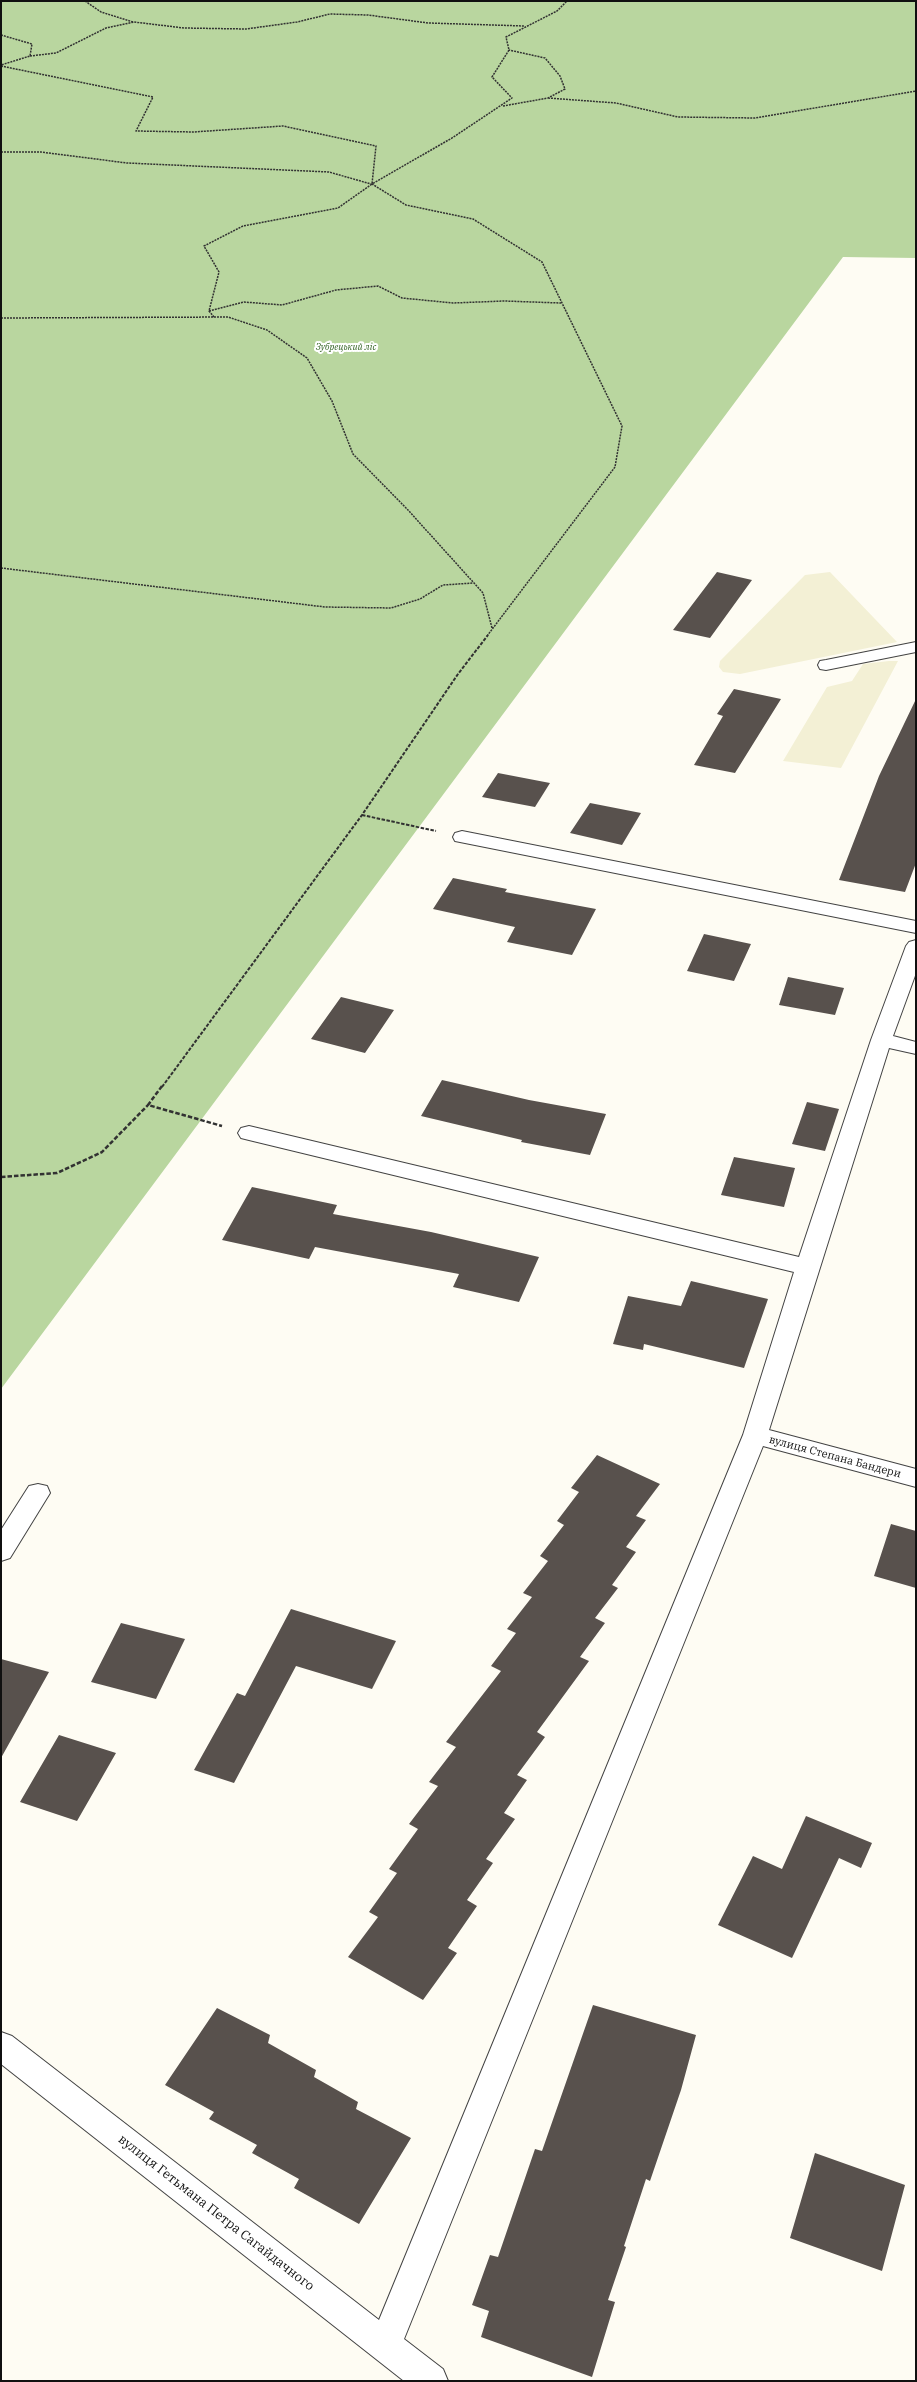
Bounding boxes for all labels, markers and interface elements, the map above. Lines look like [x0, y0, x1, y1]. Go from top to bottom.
park label: Зубрецький ліс [316, 342, 376, 352]
street label: вулиця Степана Бандери [768, 1433, 902, 1481]
street label: вулиця Гетьмана Петра Сагайдачного [115, 2132, 317, 2294]

